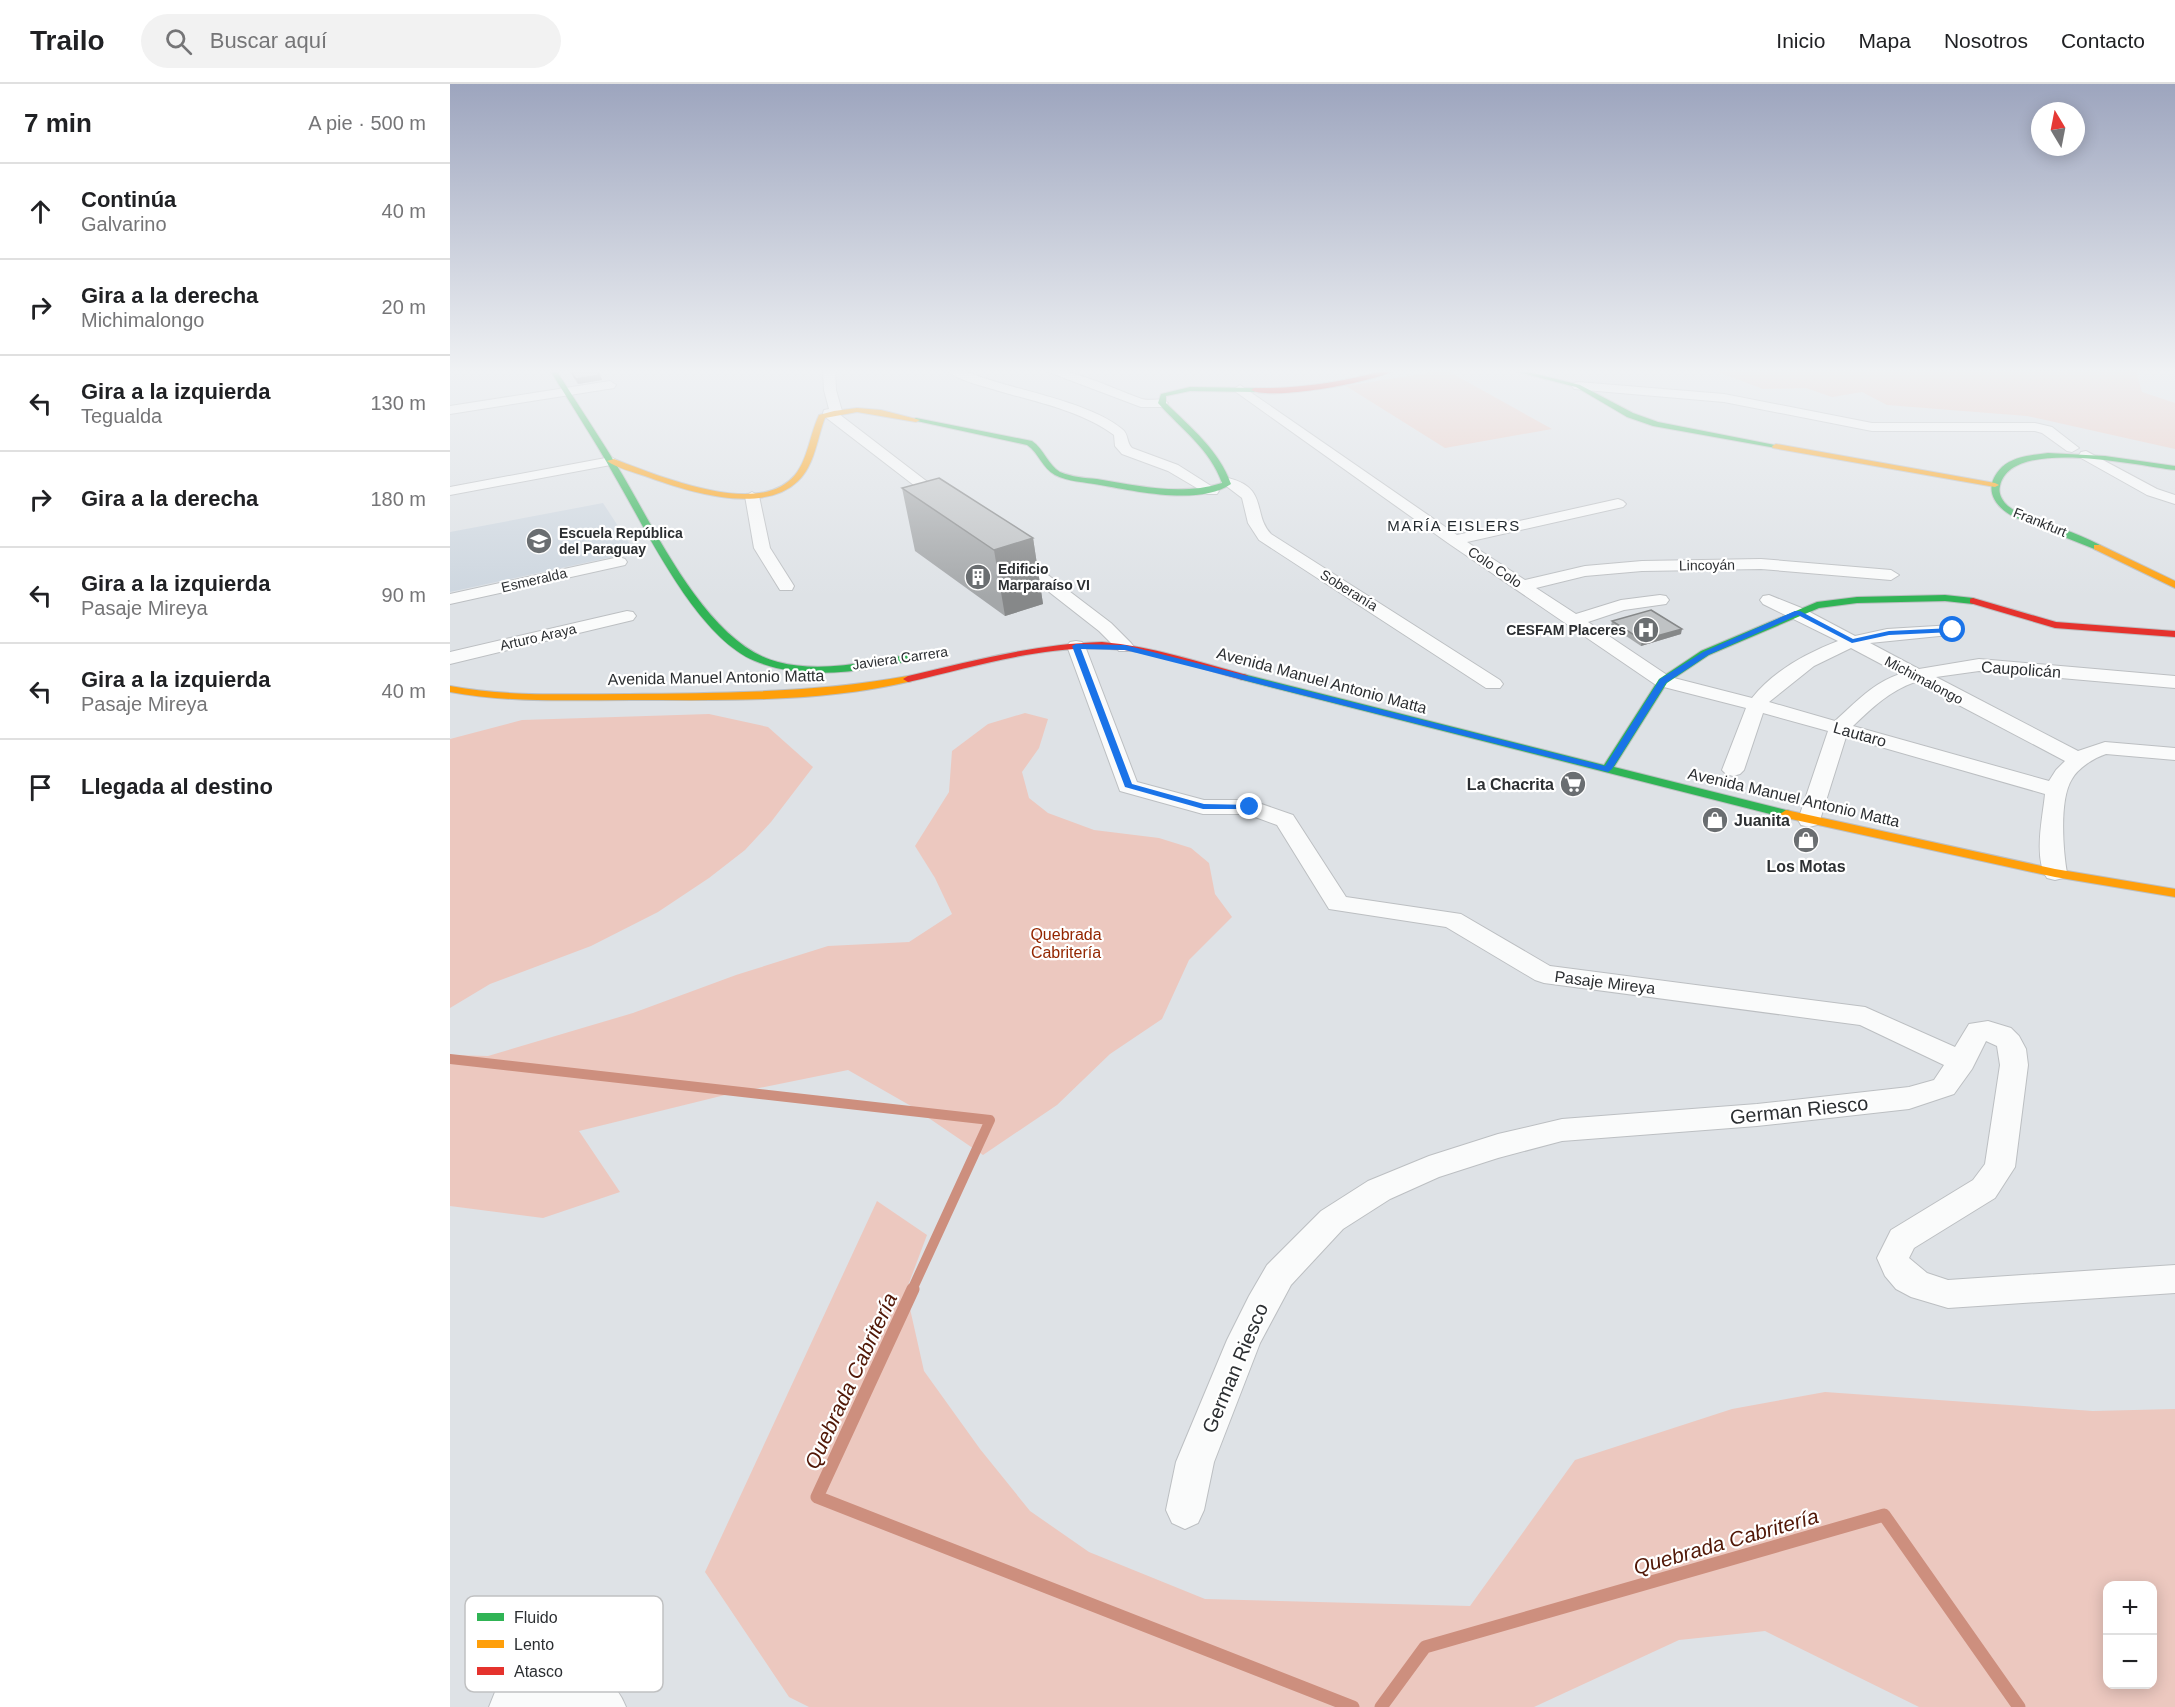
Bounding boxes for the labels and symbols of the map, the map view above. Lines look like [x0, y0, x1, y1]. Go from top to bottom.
north arrow [2031, 102, 2085, 156]
street label: Frankfurt [2011, 504, 2069, 540]
district label: MARÍA EISLERS [1387, 517, 1521, 534]
place label: Escuela República del Paraguay [559, 525, 683, 557]
school or university icon: Escuela República del Paraguay [524, 526, 554, 556]
street label: Colo Colo [1465, 543, 1525, 591]
street label: Lincoyán [1679, 557, 1735, 573]
place label: Edificio Marparaíso VI [998, 561, 1090, 593]
building icon: Edificio Marparaíso VI [963, 562, 993, 592]
street label: Esmeralda [500, 565, 569, 595]
street label: Soberanía [1317, 566, 1381, 614]
hospital icon: CESFAM Placeres [1631, 615, 1661, 645]
route start [1939, 616, 1965, 642]
street label: Arturo Araya [498, 620, 578, 654]
place label: CESFAM Placeres [1506, 622, 1626, 638]
street label: Javiera Carrera [851, 643, 949, 673]
street label: Avenida Manuel Antonio Matta [1215, 644, 1429, 717]
street label: Michimalongo [1882, 653, 1966, 707]
street label: Caupolicán [1980, 658, 2061, 681]
street label: Avenida Manuel Antonio Matta [608, 667, 825, 688]
street label: Lautaro [1831, 719, 1888, 750]
street label: Avenida Manuel Antonio Matta [1686, 765, 1901, 830]
supermarket icon: La Chacrita [1558, 769, 1588, 799]
place label: La Chacrita [1467, 776, 1554, 793]
route end [1236, 793, 1262, 819]
shop icon: Juanita [1700, 805, 1730, 835]
place label: Juanita [1734, 812, 1790, 829]
shop icon: Los Motas [1791, 825, 1821, 855]
place label: Los Motas [1766, 858, 1846, 875]
park label: Quebrada Cabritería [1030, 926, 1102, 961]
street label: Pasaje Mireya [1554, 968, 1656, 997]
street label: German Riesco [1729, 1092, 1869, 1128]
water label: Quebrada Cabritería [800, 1289, 901, 1472]
street label: German Riesco [1198, 1300, 1272, 1436]
water label: Quebrada Cabritería [1631, 1504, 1821, 1579]
legend [465, 1596, 663, 1692]
text: Fluido [514, 1609, 558, 1626]
text: Lento [514, 1636, 554, 1653]
text: Atasco [514, 1663, 563, 1680]

